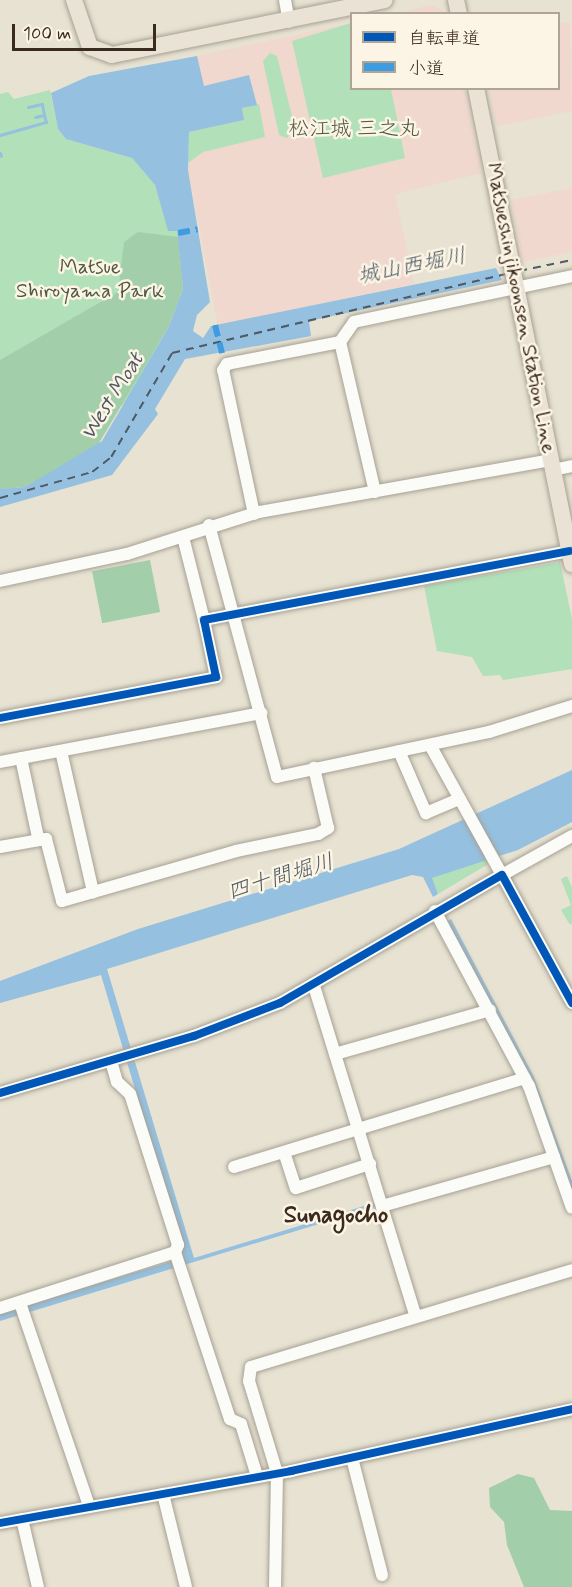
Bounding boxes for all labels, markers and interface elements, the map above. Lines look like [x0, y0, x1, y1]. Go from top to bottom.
scale bar [15, 12, 159, 50]
legend [350, 12, 560, 90]
text: 100 m [23, 22, 71, 46]
text: 自転車道 [408, 27, 480, 51]
text: 小道 [408, 57, 444, 81]
park label: 松江城 三之丸 [288, 116, 420, 142]
street label: Matsueshinjikoonsen Station Line [481, 162, 561, 454]
water label: 城山西堀川 [355, 244, 469, 290]
park label: Matsue Shiroyama Park [19, 254, 161, 304]
water label: West Moat [76, 349, 150, 445]
water label: 四十間堀川 [225, 849, 337, 907]
district label: Sunagocho [284, 1202, 388, 1230]

